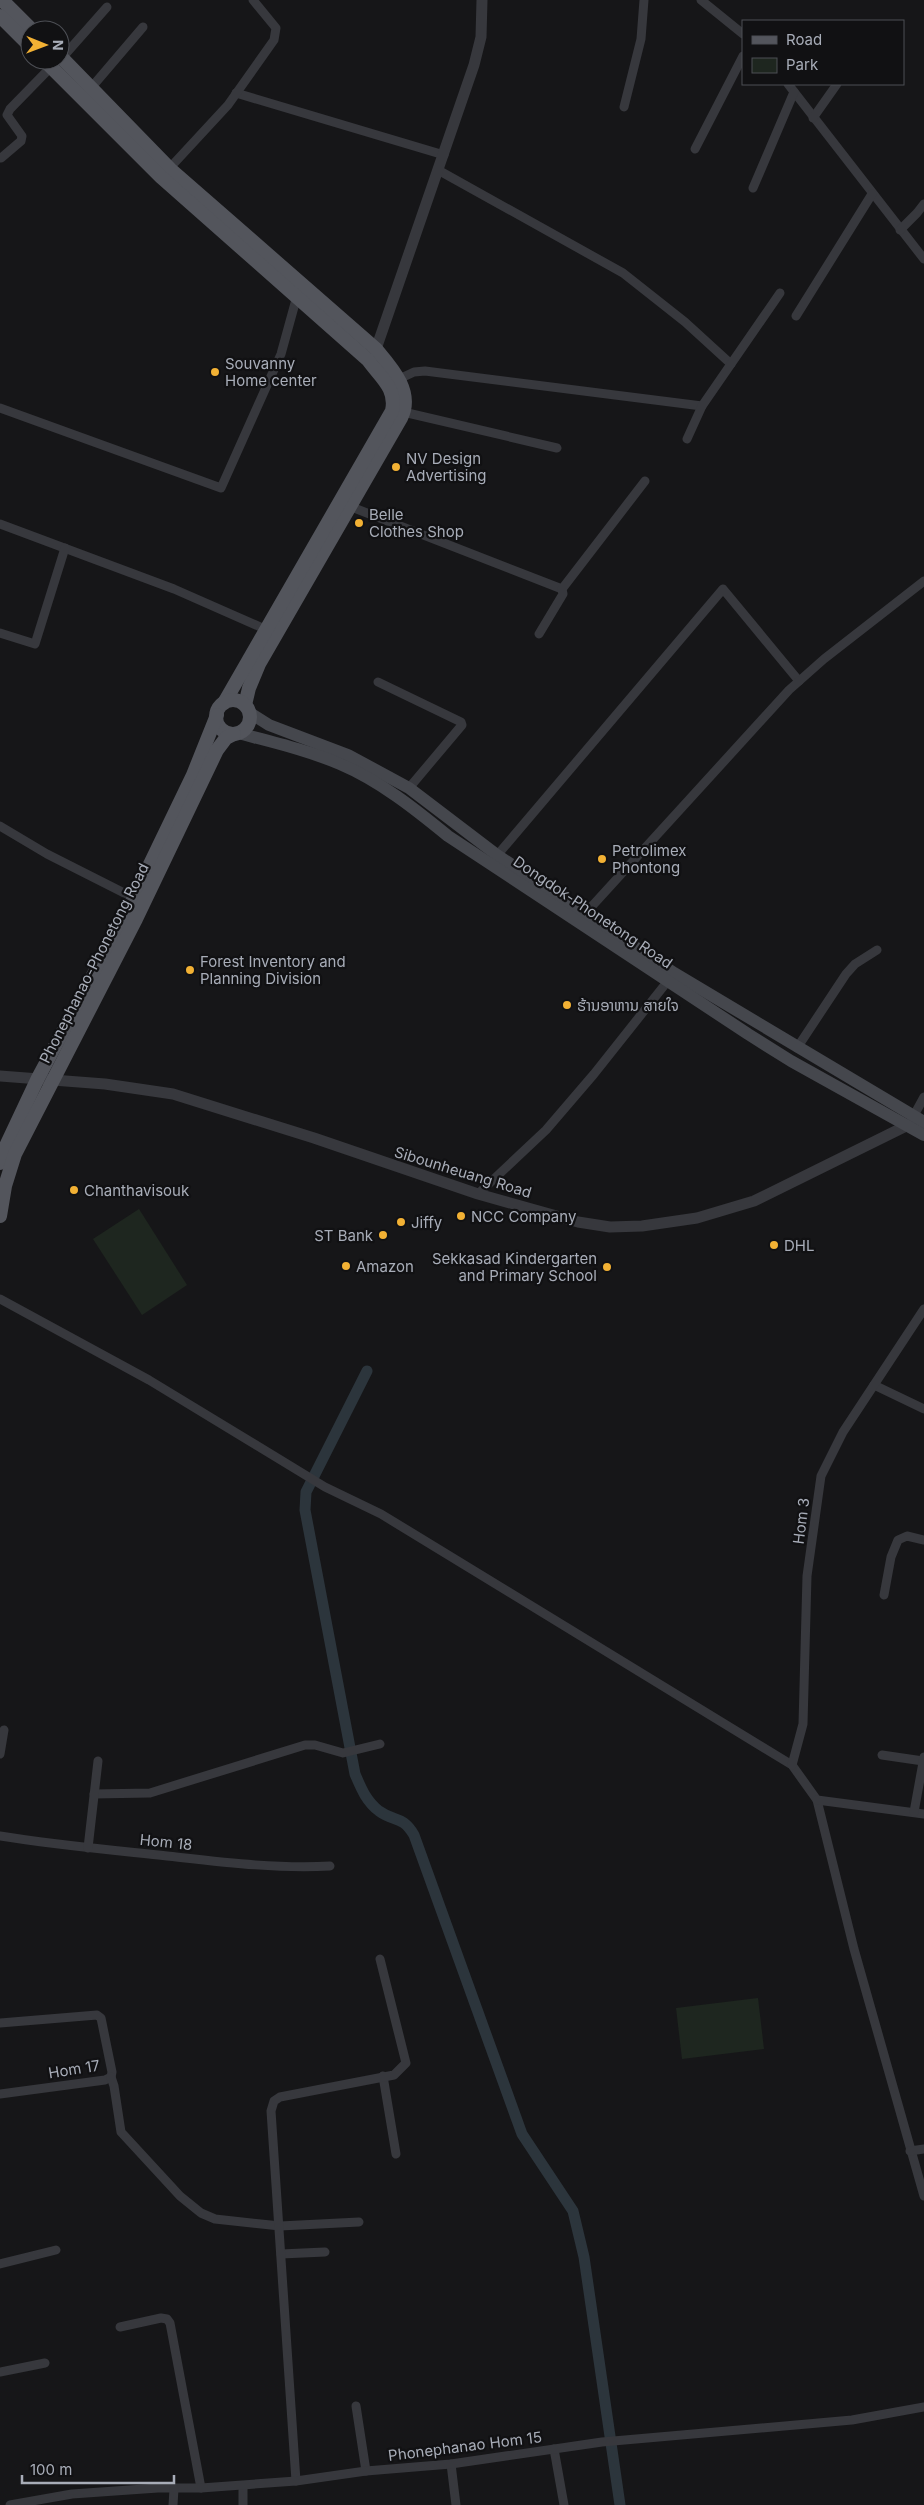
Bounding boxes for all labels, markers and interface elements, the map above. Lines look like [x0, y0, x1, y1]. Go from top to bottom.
north arrow [20, 20, 70, 70]
legend [742, 20, 904, 85]
text: Road [786, 30, 822, 49]
text: N [50, 40, 67, 51]
text: Park [786, 55, 819, 74]
place label: Souvanny Home center [225, 354, 317, 390]
marker: Souvanny Home center [209, 366, 221, 378]
place label: NV Design Advertising [406, 449, 487, 485]
marker: NV Design Advertising [390, 461, 402, 473]
place label: Belle Clothes Shop [369, 505, 464, 541]
marker: Belle Clothes Shop [353, 517, 365, 529]
place label: Petrolimex Phontong [612, 841, 687, 877]
street label: Dongdok-Phonetong Road [510, 852, 676, 972]
marker: Petrolimex Phontong [596, 853, 608, 865]
street label: Phonephanao-Phonetong Road [35, 860, 153, 1066]
place label: Forest Inventory and Planning Division [200, 952, 346, 988]
marker: Forest Inventory and Planning Division [184, 964, 196, 976]
place label: ຮ້ານອາຫານ ສາຍໃຈ [577, 996, 679, 1015]
marker: ຮ້ານອາຫານ ສາຍໃຈ [561, 999, 573, 1011]
street label: Sibounheuang Road [392, 1142, 534, 1202]
place label: Chanthavisouk [84, 1181, 190, 1200]
marker: Chanthavisouk [68, 1184, 80, 1196]
place label: NCC Company [471, 1207, 577, 1226]
marker: NCC Company [455, 1210, 467, 1222]
place label: Jiffy [411, 1213, 443, 1232]
marker: Jiffy [395, 1216, 407, 1228]
place label: ST Bank [314, 1226, 374, 1245]
marker: ST Bank [377, 1229, 389, 1241]
place label: DHL [784, 1236, 814, 1255]
marker: DHL [768, 1239, 780, 1251]
place label: Sekkasad Kindergarten and Primary School [432, 1249, 597, 1285]
place label: Amazon [356, 1257, 414, 1276]
marker: Amazon [340, 1260, 352, 1272]
marker: Sekkasad Kindergarten and Primary School [601, 1261, 613, 1273]
street label: Hom 3 [789, 1497, 813, 1545]
street label: Hom 18 [139, 1830, 193, 1854]
street label: Hom 17 [47, 2056, 101, 2082]
street label: Phonephanao Hom 15 [387, 2427, 543, 2465]
scale bar [22, 2452, 175, 2484]
text: 100 m [30, 2460, 72, 2479]

